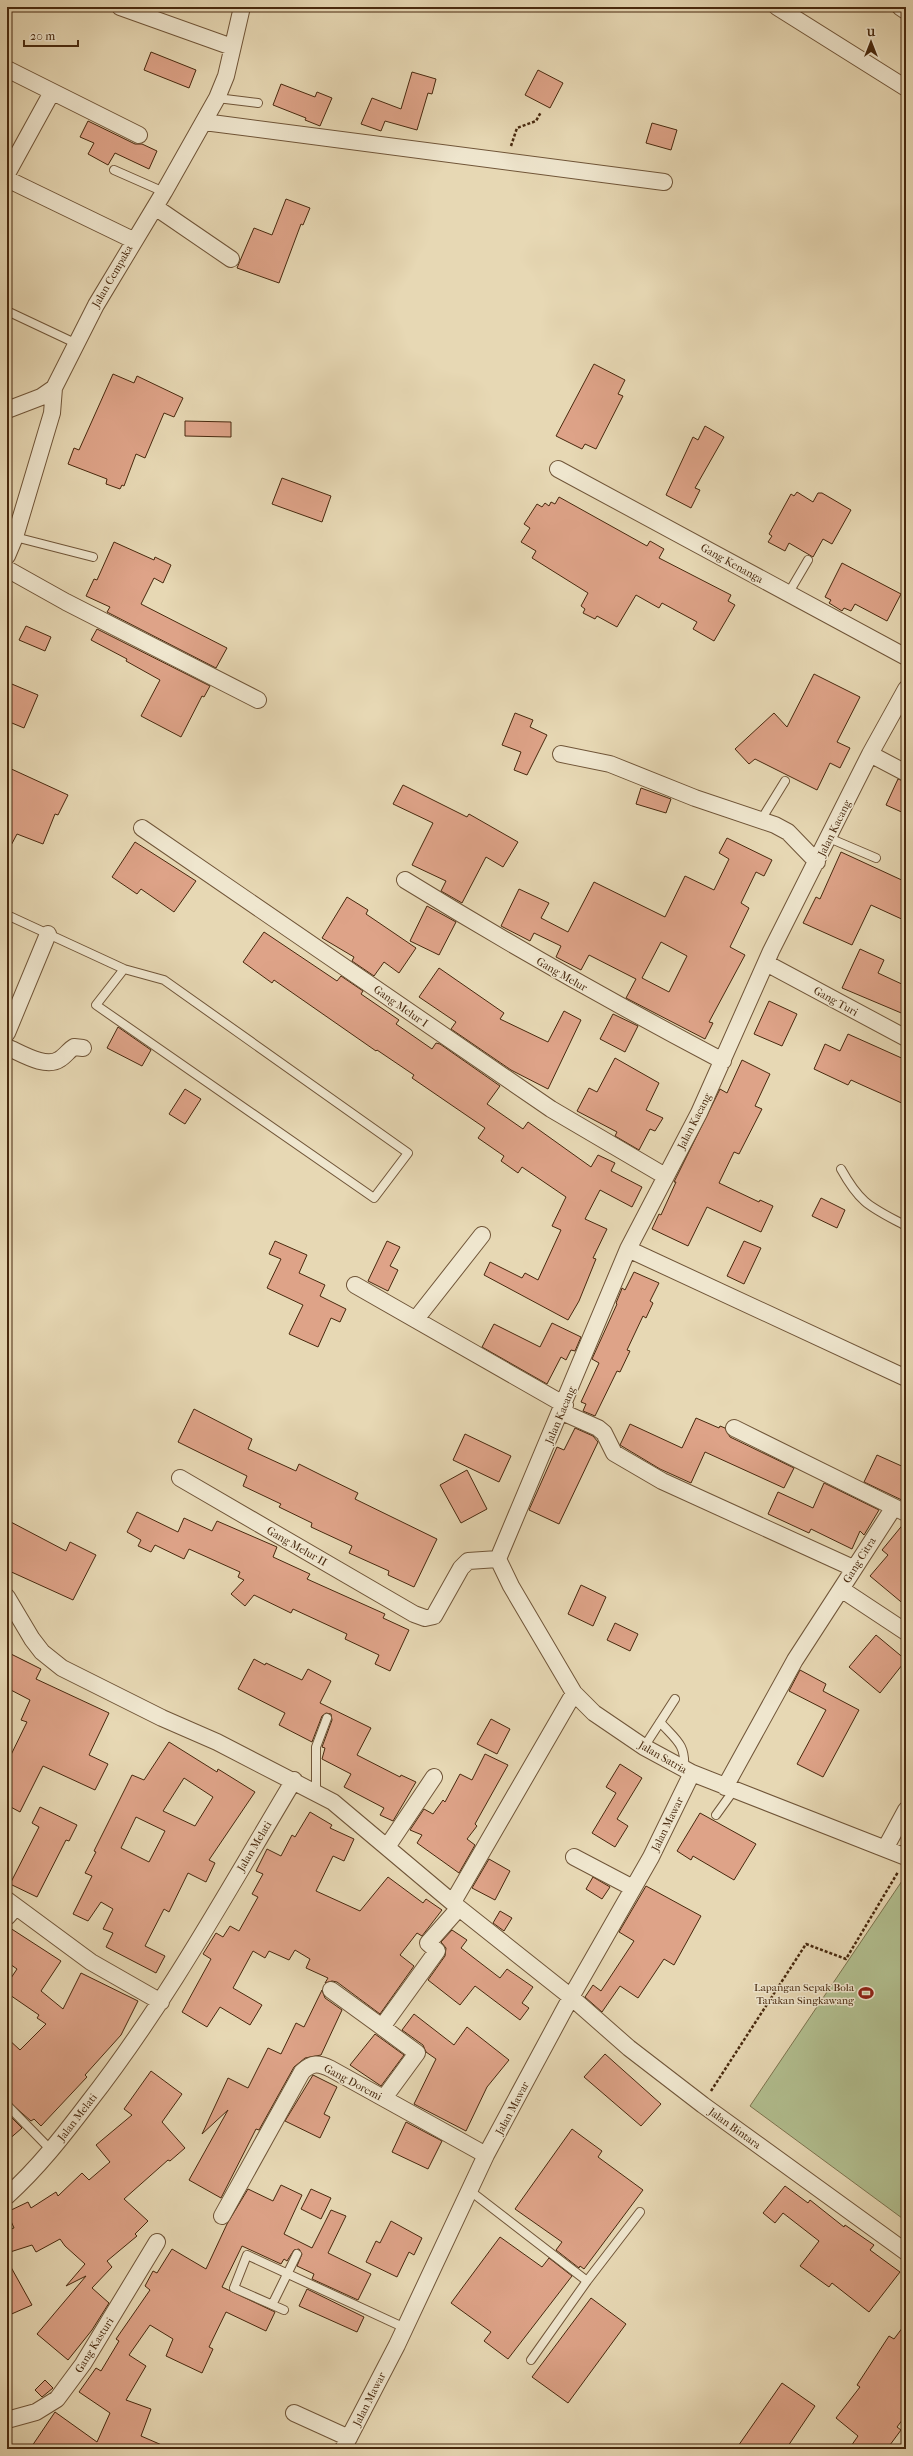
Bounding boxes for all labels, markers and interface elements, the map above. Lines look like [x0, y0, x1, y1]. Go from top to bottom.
scale bar [24, 22, 78, 48]
north arrow [851, 22, 891, 62]
text: U [866, 26, 876, 39]
text: 20 m [30, 29, 55, 43]
street label: Jalan Cempaka [89, 242, 136, 311]
street label: Gang Kenanga [698, 541, 766, 586]
street label: Jalan Kacang [815, 798, 854, 860]
street label: Gang Melur [534, 955, 590, 994]
street label: Gang Melur I [371, 983, 431, 1030]
street label: Gang Turi [811, 984, 861, 1019]
street label: Jalan Kacang [674, 1091, 714, 1152]
street label: Jalan Kacang [542, 1384, 578, 1447]
street label: Gang Melur II [264, 1524, 330, 1569]
street label: Gang Citra [840, 1534, 879, 1586]
street label: Jalan Satria [635, 1738, 690, 1777]
street label: Jalan Mawar [648, 1795, 686, 1854]
street label: Jalan Melati [234, 1818, 275, 1875]
place label: Lapangan Sepak Bola Tarakan Singkawang [754, 1981, 855, 2007]
sports icon: Lapangan Sepak Bola Tarakan Singkawang [857, 1984, 875, 2002]
street label: Gang Doremi [322, 2062, 385, 2104]
street label: Jalan Mawar [492, 2079, 532, 2138]
street label: Jalan Melati [54, 2090, 100, 2144]
street label: Jalan Bintara [705, 2105, 764, 2152]
street label: Gang Kasturi [72, 2315, 117, 2375]
street label: Jalan Mawar [350, 2370, 389, 2429]

